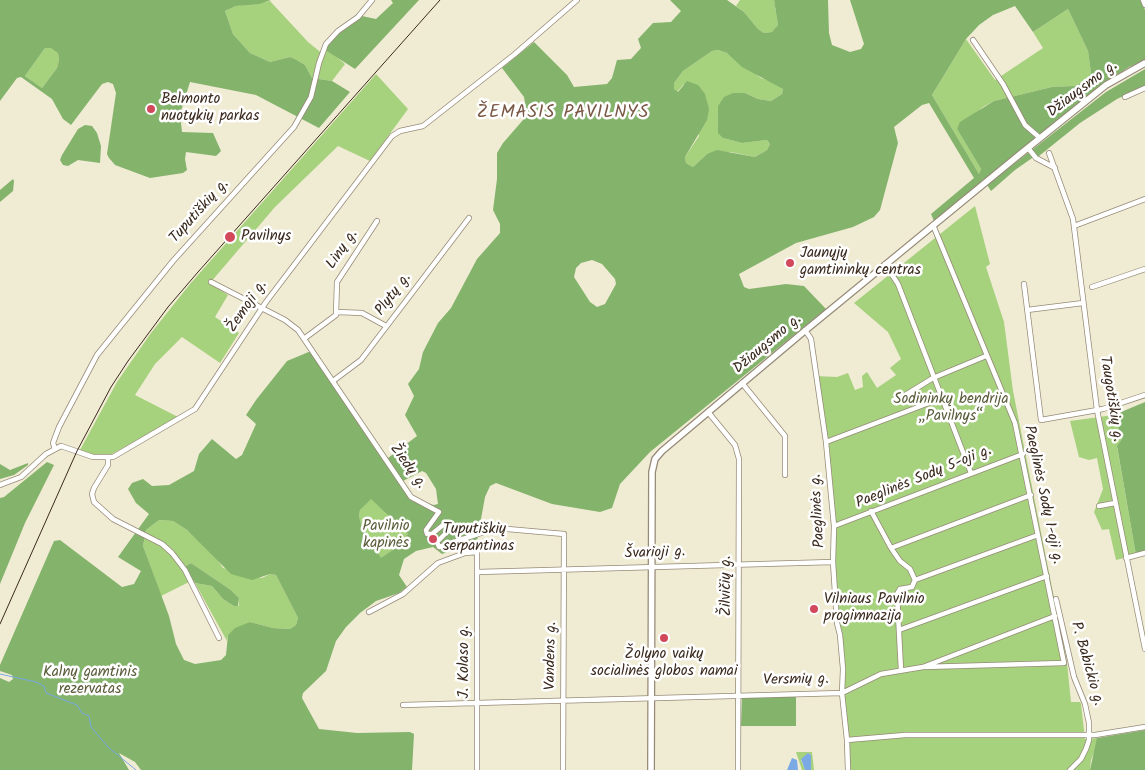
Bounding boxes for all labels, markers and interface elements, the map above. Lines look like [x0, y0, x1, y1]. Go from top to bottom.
street label: Džiaugsmo g. [1044, 58, 1122, 122]
place label: Belmonto nuotykių parkas [161, 91, 259, 126]
marker: Belmonto nuotykių parkas [145, 103, 157, 115]
district label: ŽEMASIS PAVILNYS [475, 103, 651, 125]
street label: Tuputiškių g. [167, 176, 233, 248]
street label: Linų g. [323, 227, 363, 273]
place label: Pavilnys [241, 228, 291, 246]
marker: Pavilnys [223, 230, 237, 244]
place label: Jaunųjų gamtininkų centras [800, 245, 921, 280]
marker: Jaunųjų gamtininkų centras [784, 257, 796, 269]
street label: Plytų g. [372, 270, 416, 320]
street label: Žemoji g. [224, 278, 272, 336]
street label: Džiaugsmo g. [730, 311, 806, 379]
street label: Taugotiškių g. [1094, 355, 1126, 443]
park label: Sodininkų bendrija „Pavilnys“ [893, 391, 1009, 426]
street label: Paeglinės Sodų 1-oji g. [1019, 424, 1065, 566]
street label: Žiedų g. [385, 441, 429, 493]
street label: Paeglinės Sodų 5-oji g. [854, 443, 994, 513]
street label: Paeglinės g. [808, 474, 830, 548]
park label: Pavilnio kapinės [362, 518, 410, 553]
place label: Tuputiškių serpantinas [443, 521, 514, 556]
marker: Tuputiškių serpantinas [427, 533, 439, 545]
street label: Švarioji g. [624, 544, 686, 564]
street label: Žilvičių g. [718, 556, 736, 616]
place label: Vilniaus Pavilnio progimnazija [824, 591, 925, 626]
marker: Vilniaus Pavilnio progimnazija [808, 603, 820, 615]
street label: P. Babickio g. [1065, 620, 1107, 708]
street label: Vandens g. [542, 622, 562, 690]
street label: J. Kolaso g. [456, 626, 474, 698]
marker: Žolyno vaikų socialinės globos namai [658, 632, 670, 644]
place label: Žolyno vaikų socialinės globos namai [591, 646, 737, 681]
park label: Kalnų gamtinis rezervatas [43, 664, 137, 699]
street label: Versmių g. [763, 671, 829, 691]

